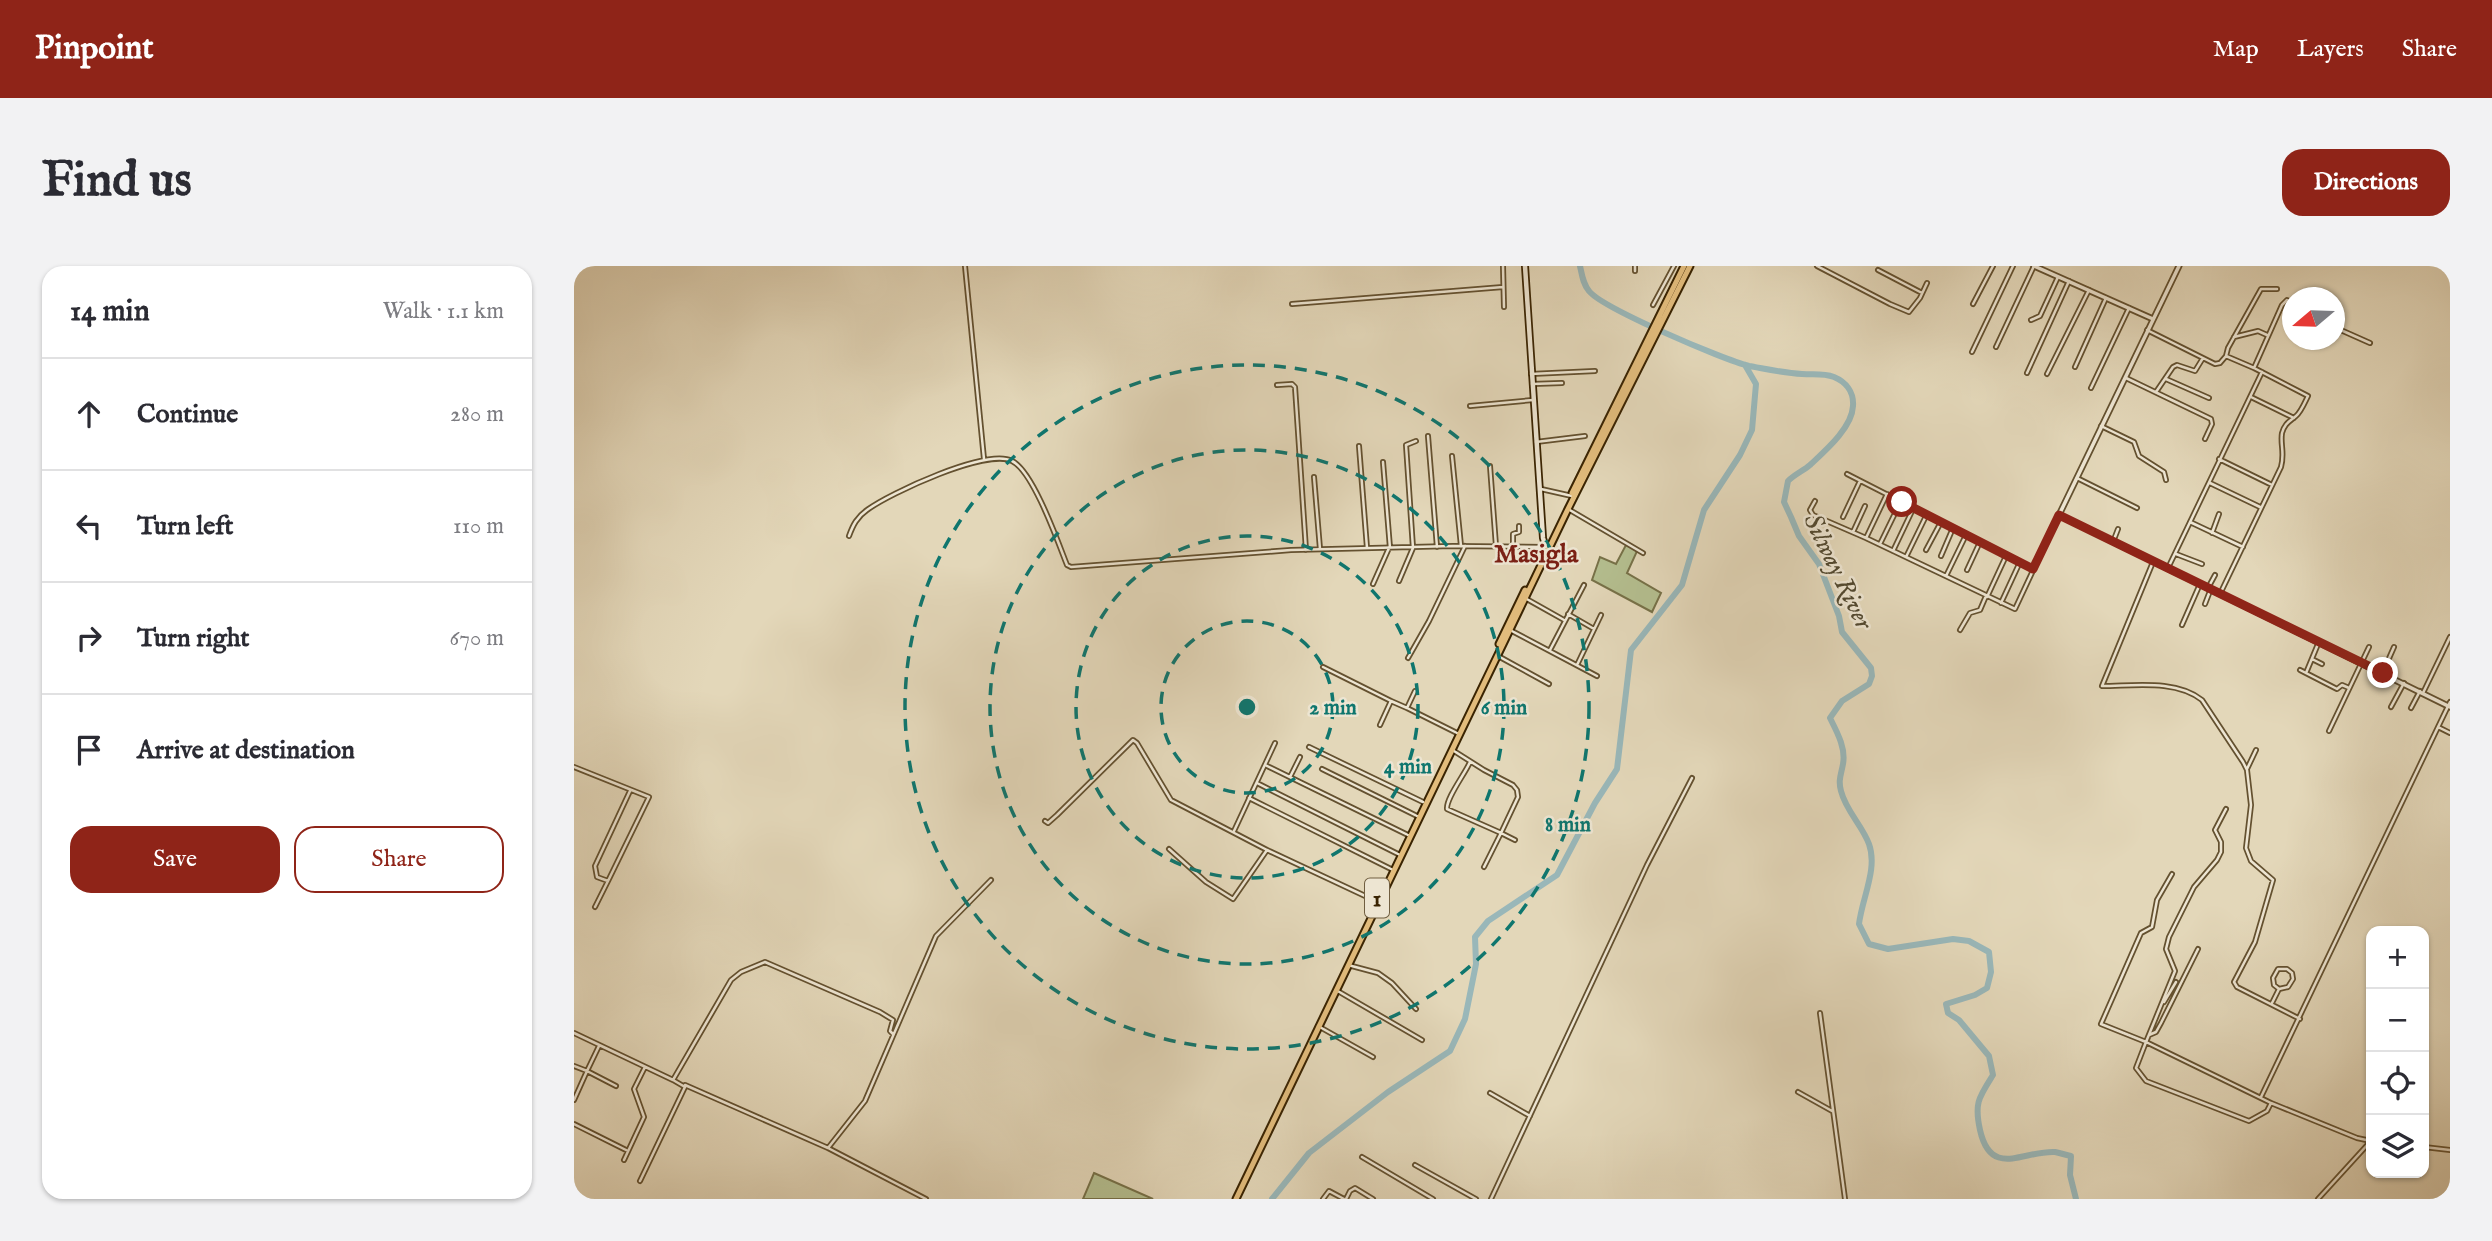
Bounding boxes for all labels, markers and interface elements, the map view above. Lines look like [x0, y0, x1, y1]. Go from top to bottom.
text: Pinpoint [35, 28, 154, 70]
text: Map [2213, 34, 2259, 65]
text: Layers [2297, 34, 2364, 65]
text: Share [2402, 34, 2457, 65]
button: Directions [2282, 149, 2450, 216]
text: Find us [42, 151, 192, 213]
north arrow [2282, 287, 2345, 350]
text: 14 min [70, 293, 150, 331]
text: Walk · 1.1 km [383, 297, 504, 326]
icon: ahead [70, 395, 108, 433]
text: Continue [137, 398, 238, 431]
text: 280 m [450, 400, 504, 429]
route start [1886, 486, 1917, 517]
icon: left [70, 507, 108, 545]
water label: Silway River [1795, 508, 1880, 636]
text: Turn left [137, 510, 234, 543]
text: 110 m [453, 512, 504, 541]
district label: Masigla [1494, 538, 1579, 571]
icon: right [70, 619, 108, 657]
text: Turn right [137, 622, 250, 655]
text: 670 m [449, 624, 504, 653]
route end [2367, 657, 2398, 688]
centre of rings [1235, 695, 1259, 719]
text: 2 min [1309, 695, 1357, 722]
text: 6 min [1481, 695, 1527, 722]
icon: arrive [70, 731, 108, 769]
text: Arrive at destination [137, 734, 355, 767]
text: 4 min [1384, 754, 1432, 781]
text: 8 min [1545, 812, 1591, 839]
button: Save [70, 826, 280, 893]
button: Share [294, 826, 504, 893]
road number: 1 [1365, 878, 1389, 918]
map controls [2366, 926, 2429, 1178]
button: + [2366, 926, 2429, 989]
button: − [2366, 989, 2429, 1052]
button: locate [2366, 1052, 2429, 1115]
button: layers [2366, 1115, 2429, 1178]

